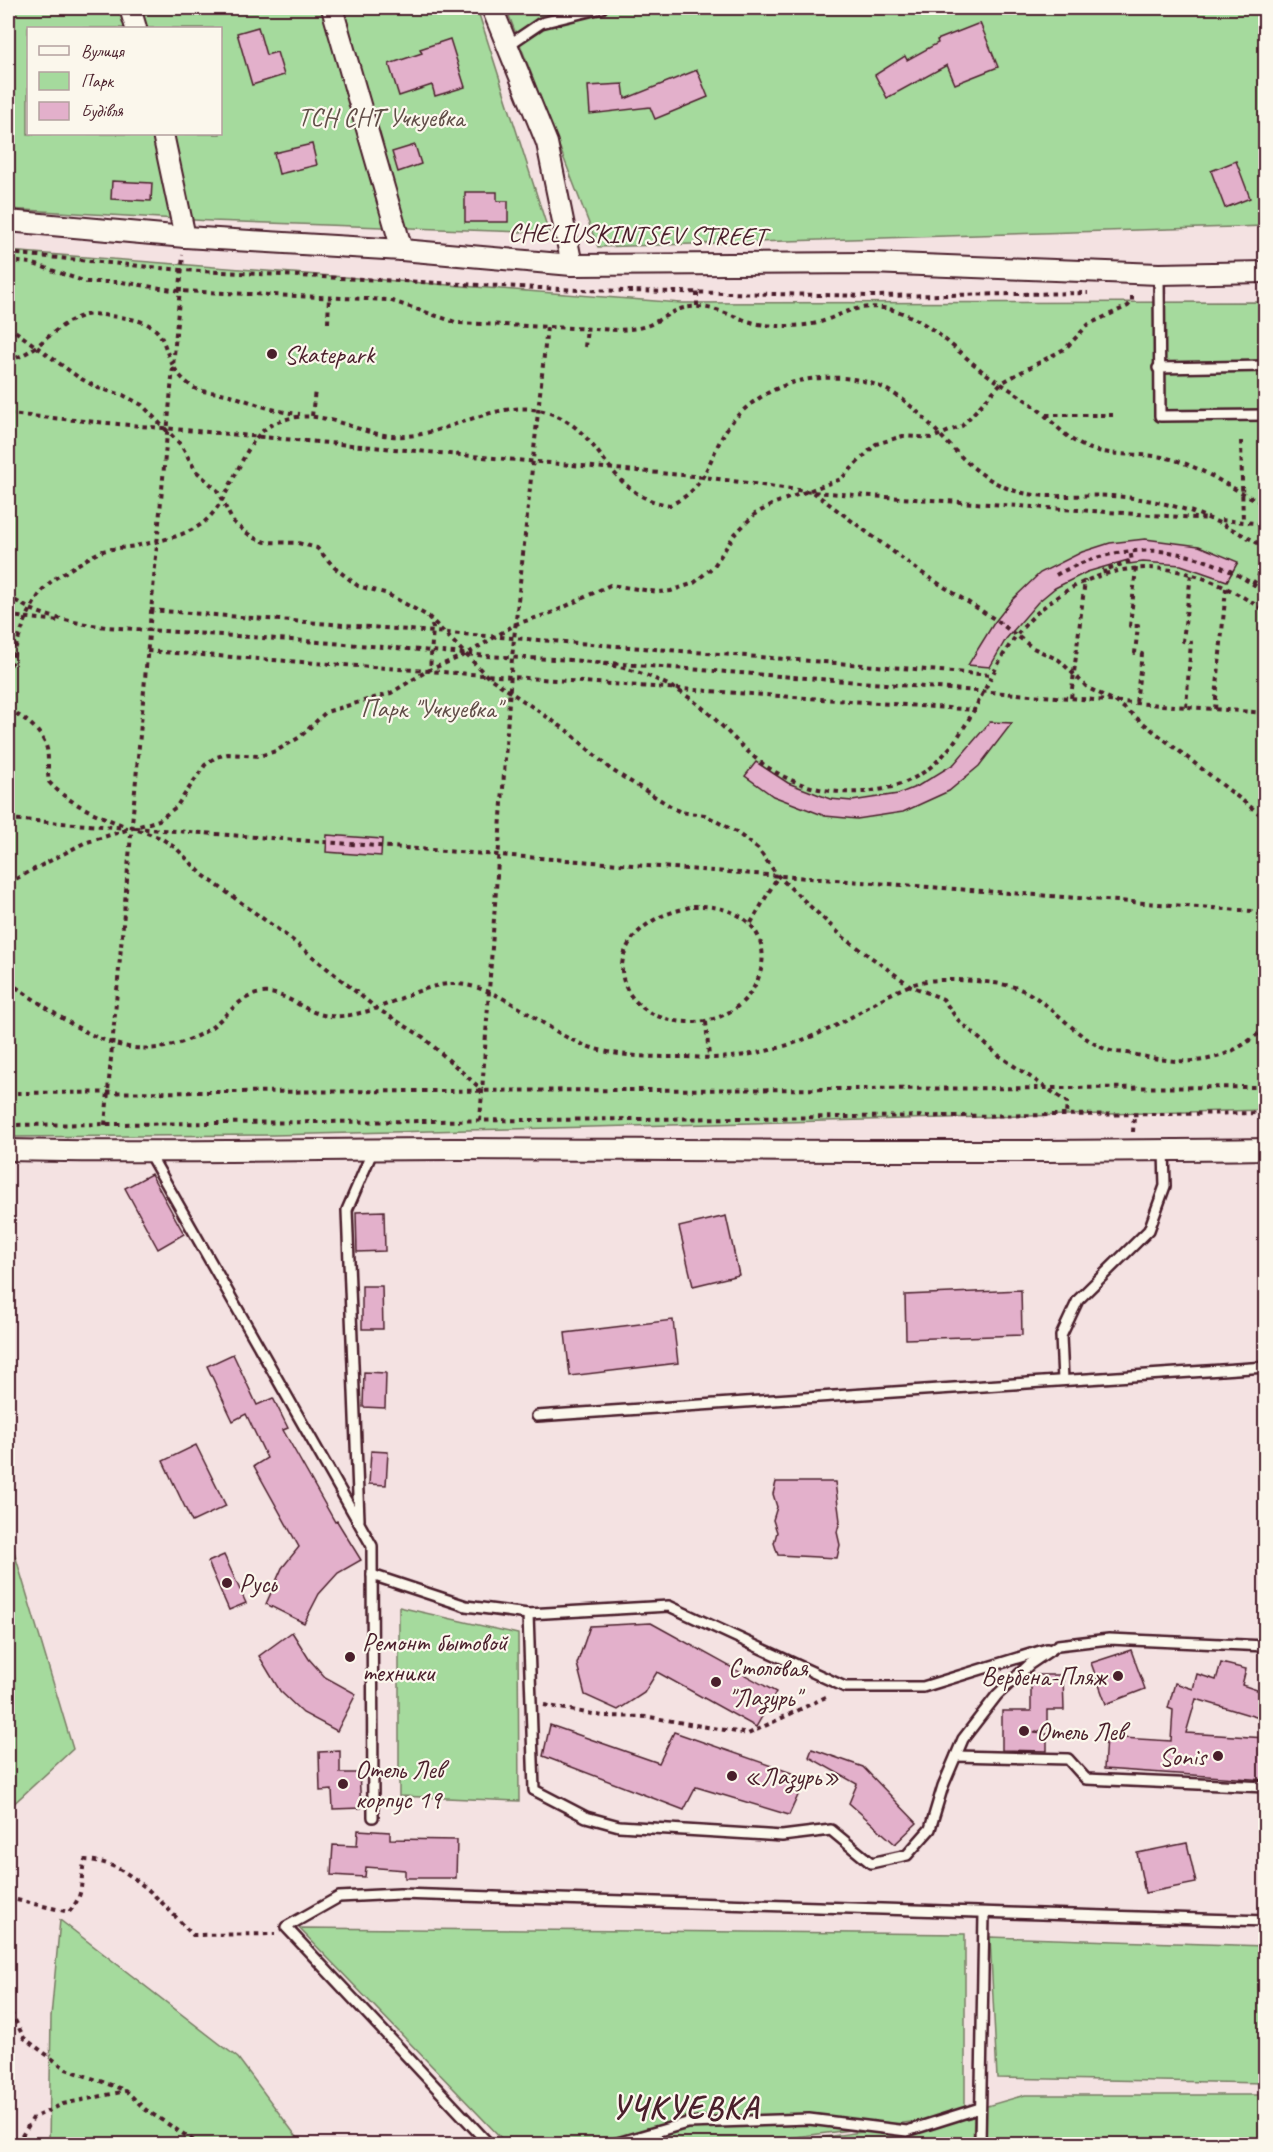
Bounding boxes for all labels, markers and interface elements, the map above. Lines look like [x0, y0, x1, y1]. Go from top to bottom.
legend [27, 27, 222, 135]
text: Вулиця [81, 40, 125, 62]
text: Парк [81, 70, 115, 92]
text: Будівля [81, 100, 124, 122]
park label: ТСН СНТ Учкуевка [298, 101, 467, 134]
street label: CHELIUSKINTSEV STREET [508, 216, 771, 253]
place label: Skatepark [284, 338, 376, 371]
marker: Skatepark [265, 347, 279, 361]
park label: Парк "Учкуевка" [361, 692, 506, 725]
place label: Русь [239, 1567, 278, 1600]
marker: Русь [220, 1576, 234, 1590]
place label: Ремонт бытовой техники [362, 1626, 510, 1689]
marker: Ремонт бытовой техники [343, 1650, 357, 1664]
place label: Столовая "Лазурь" [728, 1651, 809, 1715]
place label: Вербена-Пляж [981, 1660, 1109, 1693]
marker: Вербена-Пляж [1111, 1669, 1125, 1683]
marker: Столовая "Лазурь" [709, 1675, 723, 1689]
place label: Отель Лев [1036, 1715, 1131, 1748]
marker: Отель Лев [1017, 1724, 1031, 1738]
place label: Sonis [1159, 1740, 1208, 1773]
marker: Sonis [1211, 1749, 1225, 1763]
place label: Отель Лев корпус 19 [355, 1753, 450, 1816]
place label: «Лазурь» [744, 1760, 839, 1794]
marker: «Лазурь» [725, 1769, 739, 1783]
marker: Отель Лев корпус 19 [336, 1777, 350, 1791]
district label: УЧКУЕВКА [611, 2087, 760, 2128]

